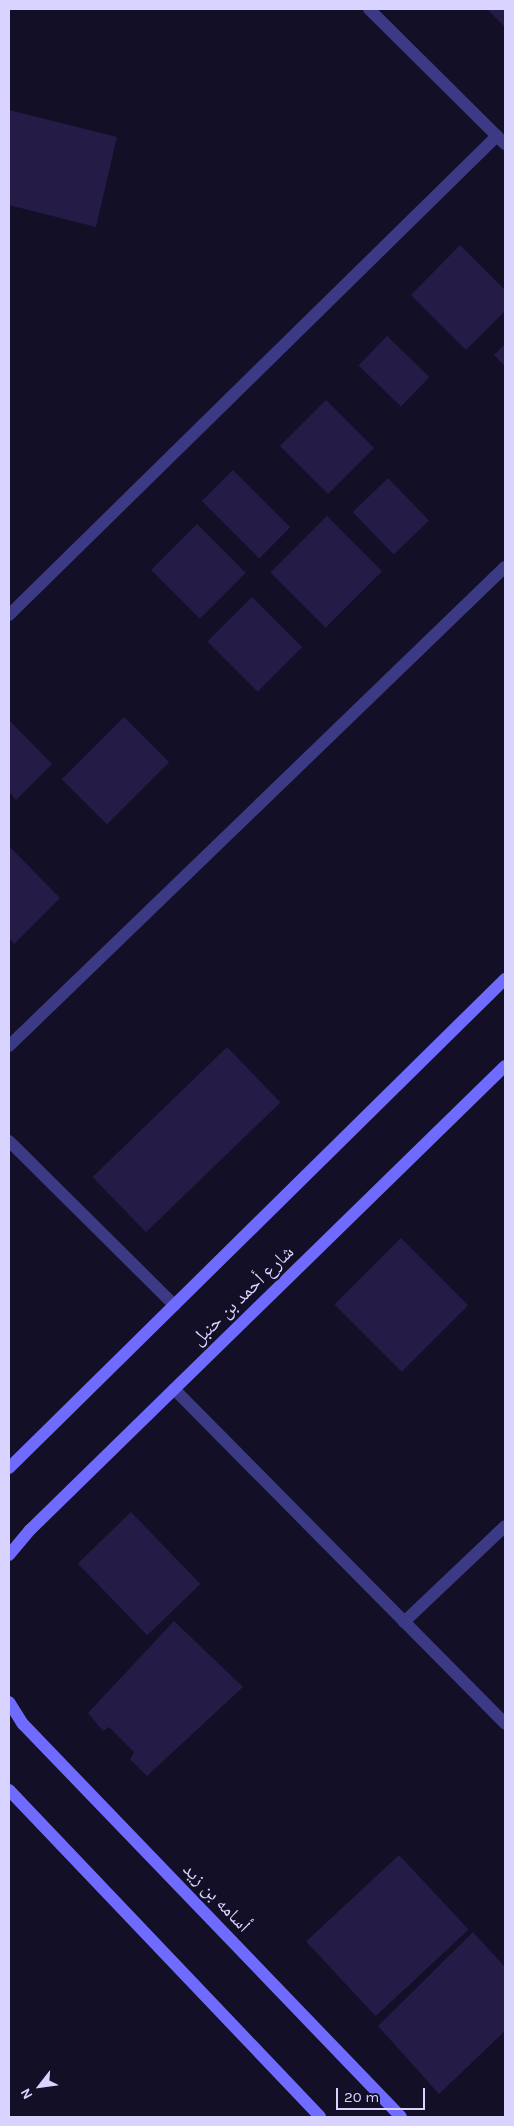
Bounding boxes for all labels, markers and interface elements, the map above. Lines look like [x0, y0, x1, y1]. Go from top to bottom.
street label: شارع أحمد بن حنبل [187, 1241, 299, 1351]
street label: أسامه بن زيد [177, 1859, 255, 1937]
north arrow [15, 2061, 65, 2111]
scale bar [339, 2078, 428, 2110]
text: N [17, 2085, 36, 2102]
text: 20 m [344, 2088, 379, 2106]

